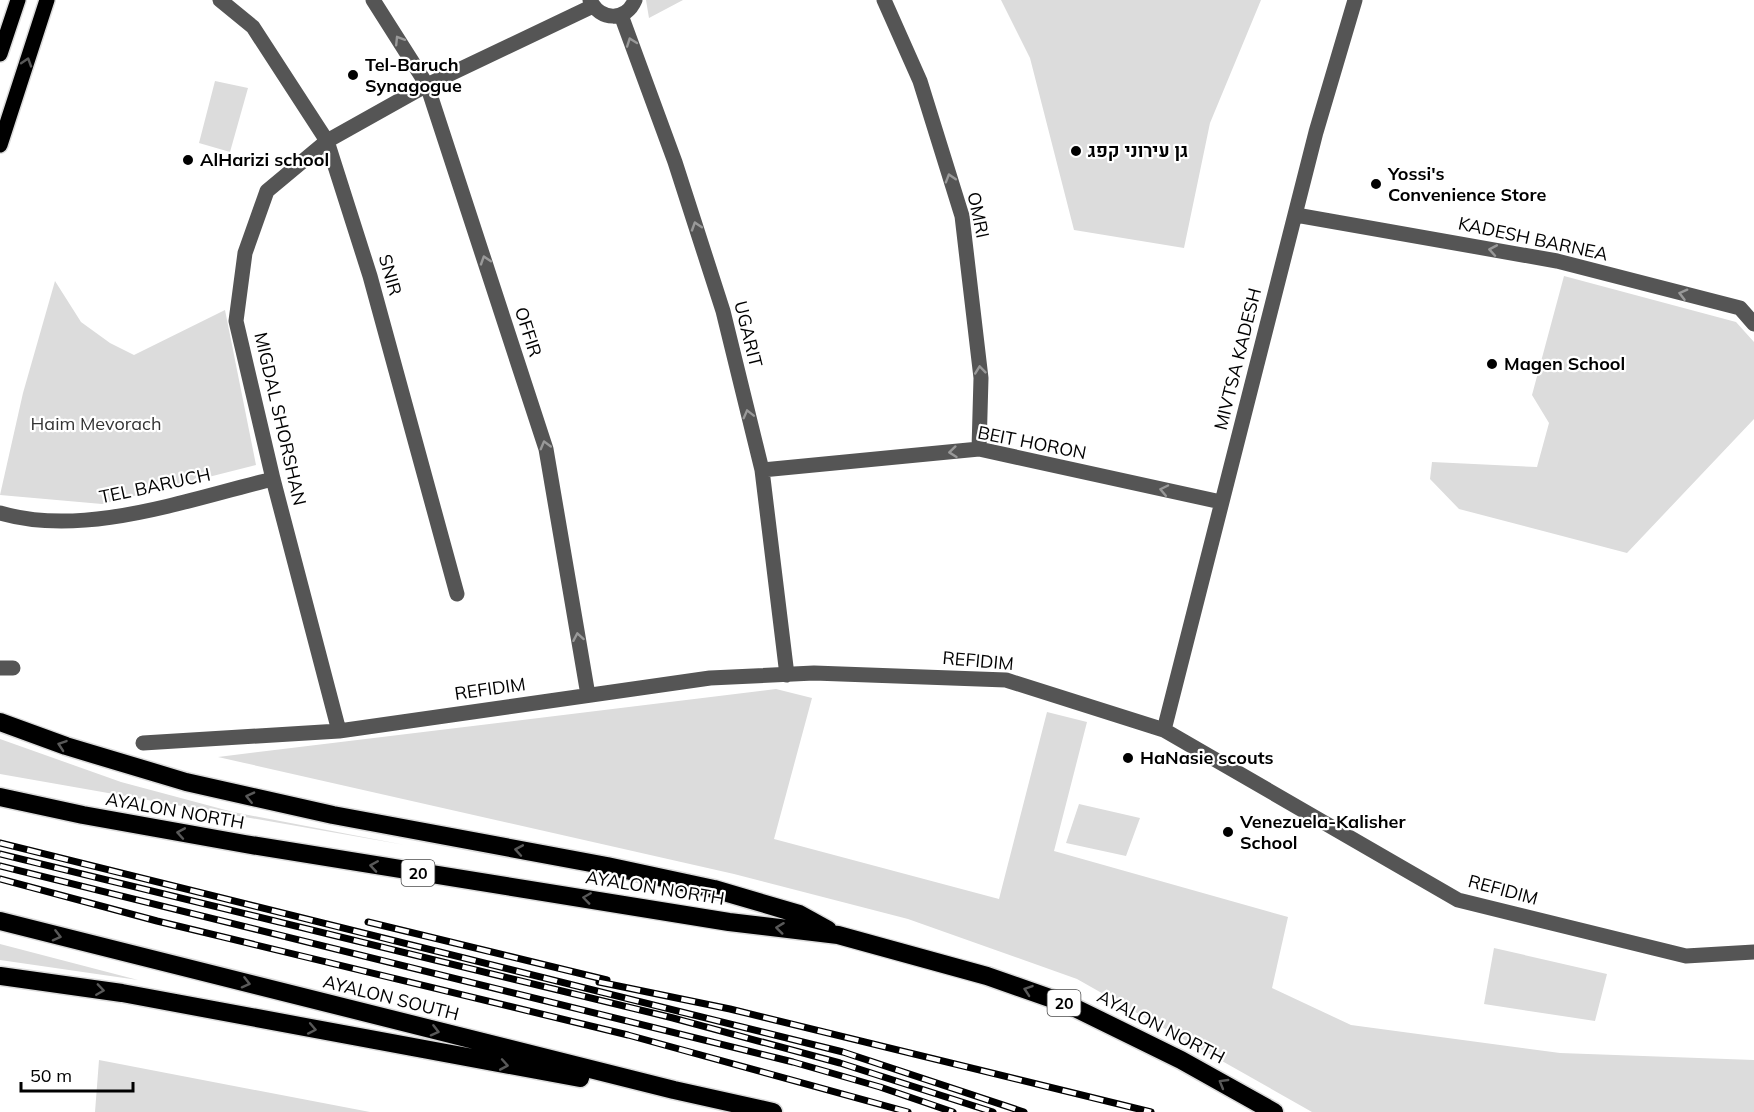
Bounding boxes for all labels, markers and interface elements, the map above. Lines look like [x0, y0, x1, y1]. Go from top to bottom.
one-way arrow [395, 36, 407, 46]
one-way arrow [625, 37, 638, 48]
place label: Tel-Baruch Synagogue [365, 53, 462, 97]
one-way arrow [20, 57, 32, 68]
marker: Tel-Baruch Synagogue [346, 68, 360, 82]
place label: גן עירוני קפג [1088, 139, 1188, 162]
marker: גן עירוני קפג [1069, 144, 1083, 158]
place label: AlHarizi school [200, 148, 329, 171]
marker: AlHarizi school [181, 153, 195, 167]
place label: Yossi's Convenience Store [1387, 162, 1546, 206]
one-way arrow [945, 173, 957, 184]
marker: Yossi's Convenience Store [1369, 177, 1383, 191]
street label: OMRI [962, 190, 995, 240]
street label: KADESH BARNEA [1456, 211, 1610, 266]
one-way arrow [691, 221, 703, 232]
one-way arrow [1489, 244, 1498, 256]
street label: SNIR [374, 252, 407, 298]
one-way arrow [479, 255, 492, 266]
street label: MIVTSA KADESH [1209, 286, 1266, 432]
one-way arrow [1678, 288, 1688, 301]
street label: UGARIT [729, 298, 768, 370]
street label: OFFIR [510, 304, 547, 360]
street label: MIGDAL SHORSHAN [249, 330, 312, 508]
place label: Magen School [1504, 352, 1625, 375]
marker: Magen School [1485, 357, 1499, 371]
one-way arrow [974, 365, 987, 374]
one-way arrow [742, 409, 755, 419]
park label: Haim Mevorach [31, 412, 161, 435]
street label: BEIT HORON [976, 421, 1089, 464]
one-way arrow [539, 441, 552, 451]
one-way arrow [948, 445, 957, 458]
street label: TEL BARUCH [97, 463, 213, 509]
one-way arrow [1159, 484, 1169, 497]
one-way arrow [573, 633, 585, 642]
street label: REFIDIM [941, 646, 1015, 675]
street label: REFIDIM [453, 672, 527, 705]
one-way arrow [57, 739, 68, 752]
place label: HaNasie scouts [1140, 746, 1274, 769]
marker: HaNasie scouts [1121, 751, 1135, 765]
street label: AYALON NORTH [104, 787, 246, 834]
one-way arrow [245, 792, 255, 805]
place label: Venezuela-Kalisher School [1239, 810, 1406, 854]
marker: Venezuela-Kalisher School [1221, 825, 1235, 839]
one-way arrow [177, 827, 187, 840]
one-way arrow [514, 844, 524, 857]
one-way arrow [369, 860, 378, 872]
road number: 20 [402, 860, 434, 886]
street label: AYALON NORTH [584, 865, 726, 910]
street label: REFIDIM [1466, 869, 1541, 910]
one-way arrow [582, 893, 592, 905]
one-way arrow [775, 922, 784, 934]
one-way arrow [52, 928, 62, 941]
street label: AYALON SOUTH [321, 970, 461, 1026]
one-way arrow [241, 976, 251, 989]
one-way arrow [95, 984, 104, 996]
one-way arrow [1024, 984, 1034, 997]
street label: AYALON NORTH [1093, 984, 1229, 1069]
road number: 20 [1048, 990, 1080, 1016]
one-way arrow [307, 1022, 317, 1035]
one-way arrow [430, 1023, 440, 1036]
scale bar [21, 1055, 134, 1093]
one-way arrow [499, 1058, 508, 1070]
text: 50 m [30, 1064, 72, 1087]
one-way arrow [1219, 1079, 1229, 1090]

